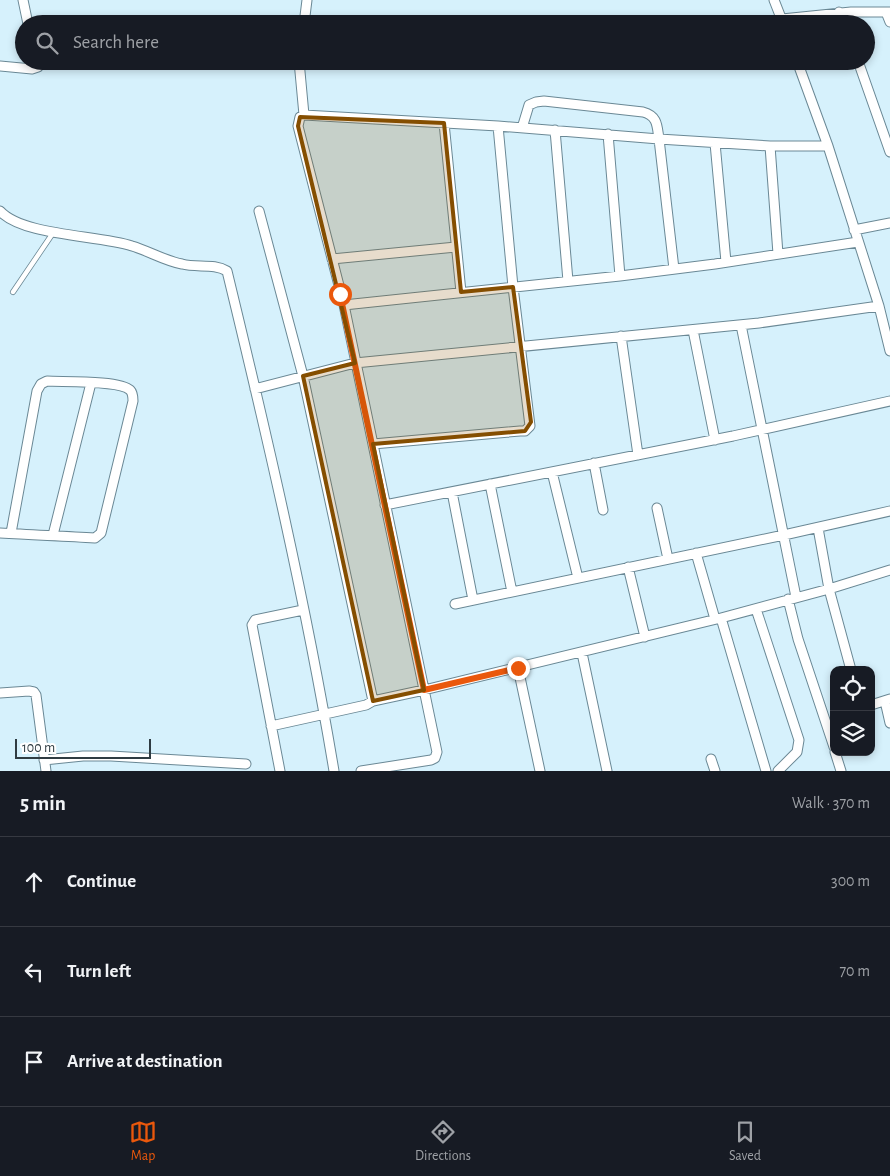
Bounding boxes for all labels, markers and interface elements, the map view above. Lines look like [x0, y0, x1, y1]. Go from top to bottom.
search box [15, 15, 875, 70]
icon: search [33, 29, 61, 57]
text: Search here [73, 33, 159, 52]
route start [329, 283, 352, 306]
route end [507, 657, 530, 680]
map controls [830, 666, 875, 756]
button: locate [830, 666, 875, 711]
button: layers [830, 711, 875, 756]
scale bar [15, 736, 151, 759]
text: 100 m [22, 741, 55, 755]
text: 5 min [20, 793, 66, 814]
text: Walk · 370 m [792, 795, 870, 811]
icon: ahead [20, 868, 48, 896]
text: Continue [67, 872, 136, 891]
text: 300 m [831, 873, 870, 889]
icon: left [20, 958, 48, 986]
text: Turn left [67, 962, 131, 981]
text: 70 m [839, 963, 870, 979]
icon: arrive [20, 1048, 48, 1076]
text: Arrive at destination [67, 1052, 223, 1071]
tab: Map [129, 1118, 157, 1165]
tab: Directions [415, 1118, 471, 1165]
tab: Saved [729, 1118, 761, 1165]

